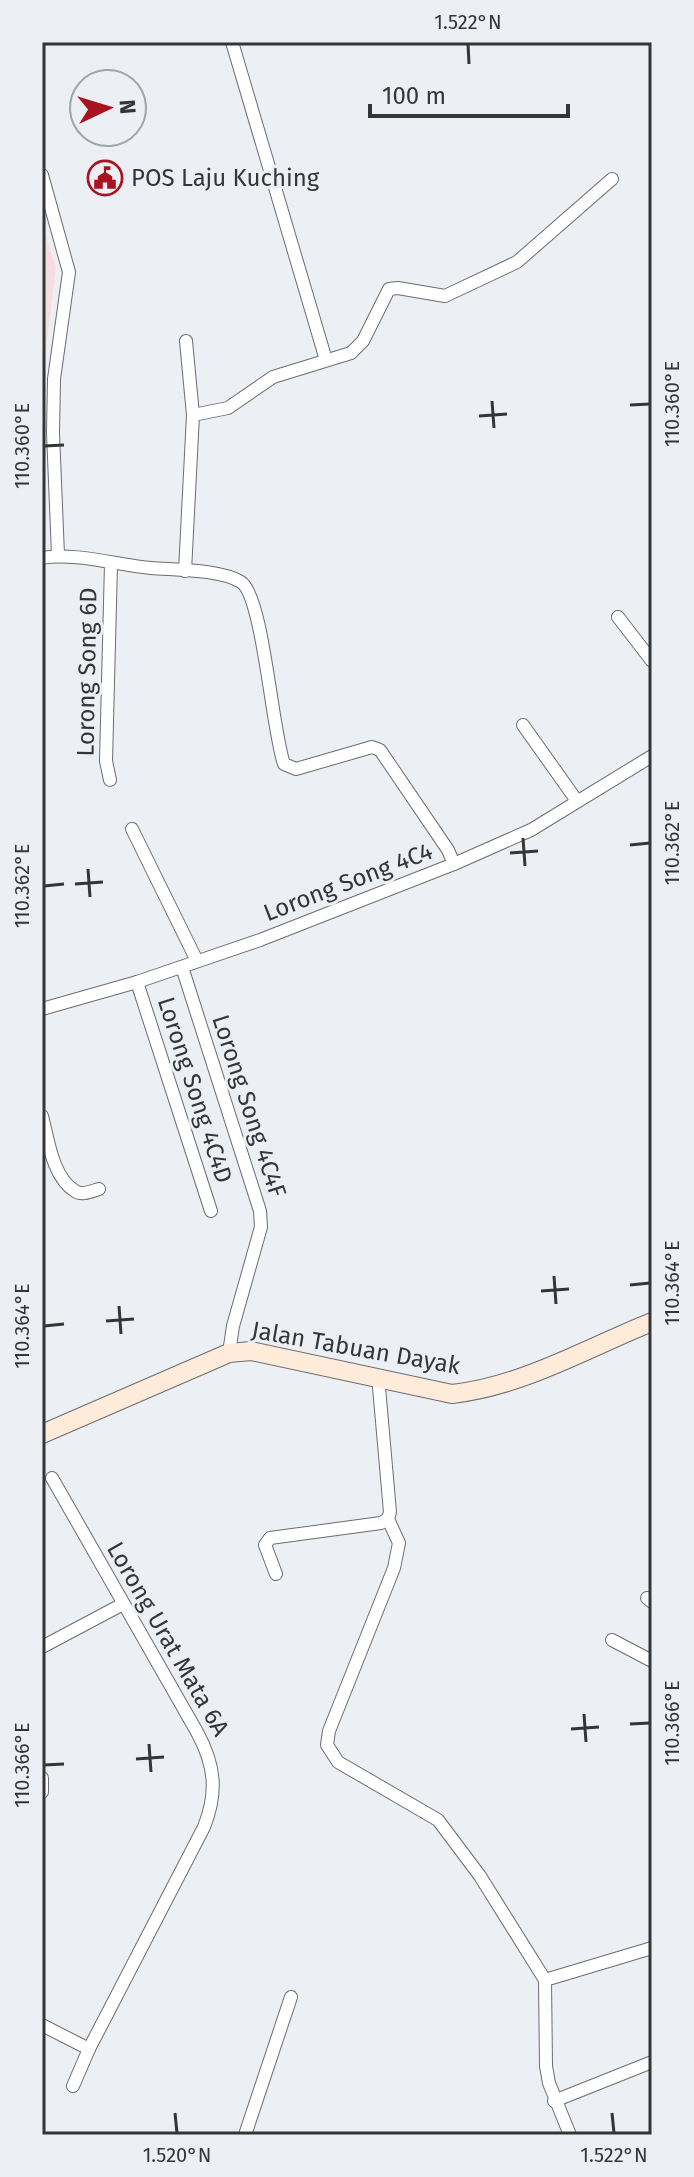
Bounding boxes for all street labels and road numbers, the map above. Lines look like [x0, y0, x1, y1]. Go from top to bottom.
street label: Lorong Song 6D [72, 587, 102, 757]
street label: Lorong Song 4C4 [260, 837, 437, 927]
street label: Lorong Song 4C4D [152, 993, 238, 1187]
street label: Lorong Song 4C4F [206, 1011, 292, 1201]
street label: Jalan Tabuan Dayak [250, 1316, 463, 1380]
street label: Lorong Urat Mata 6A [101, 1537, 235, 1741]

